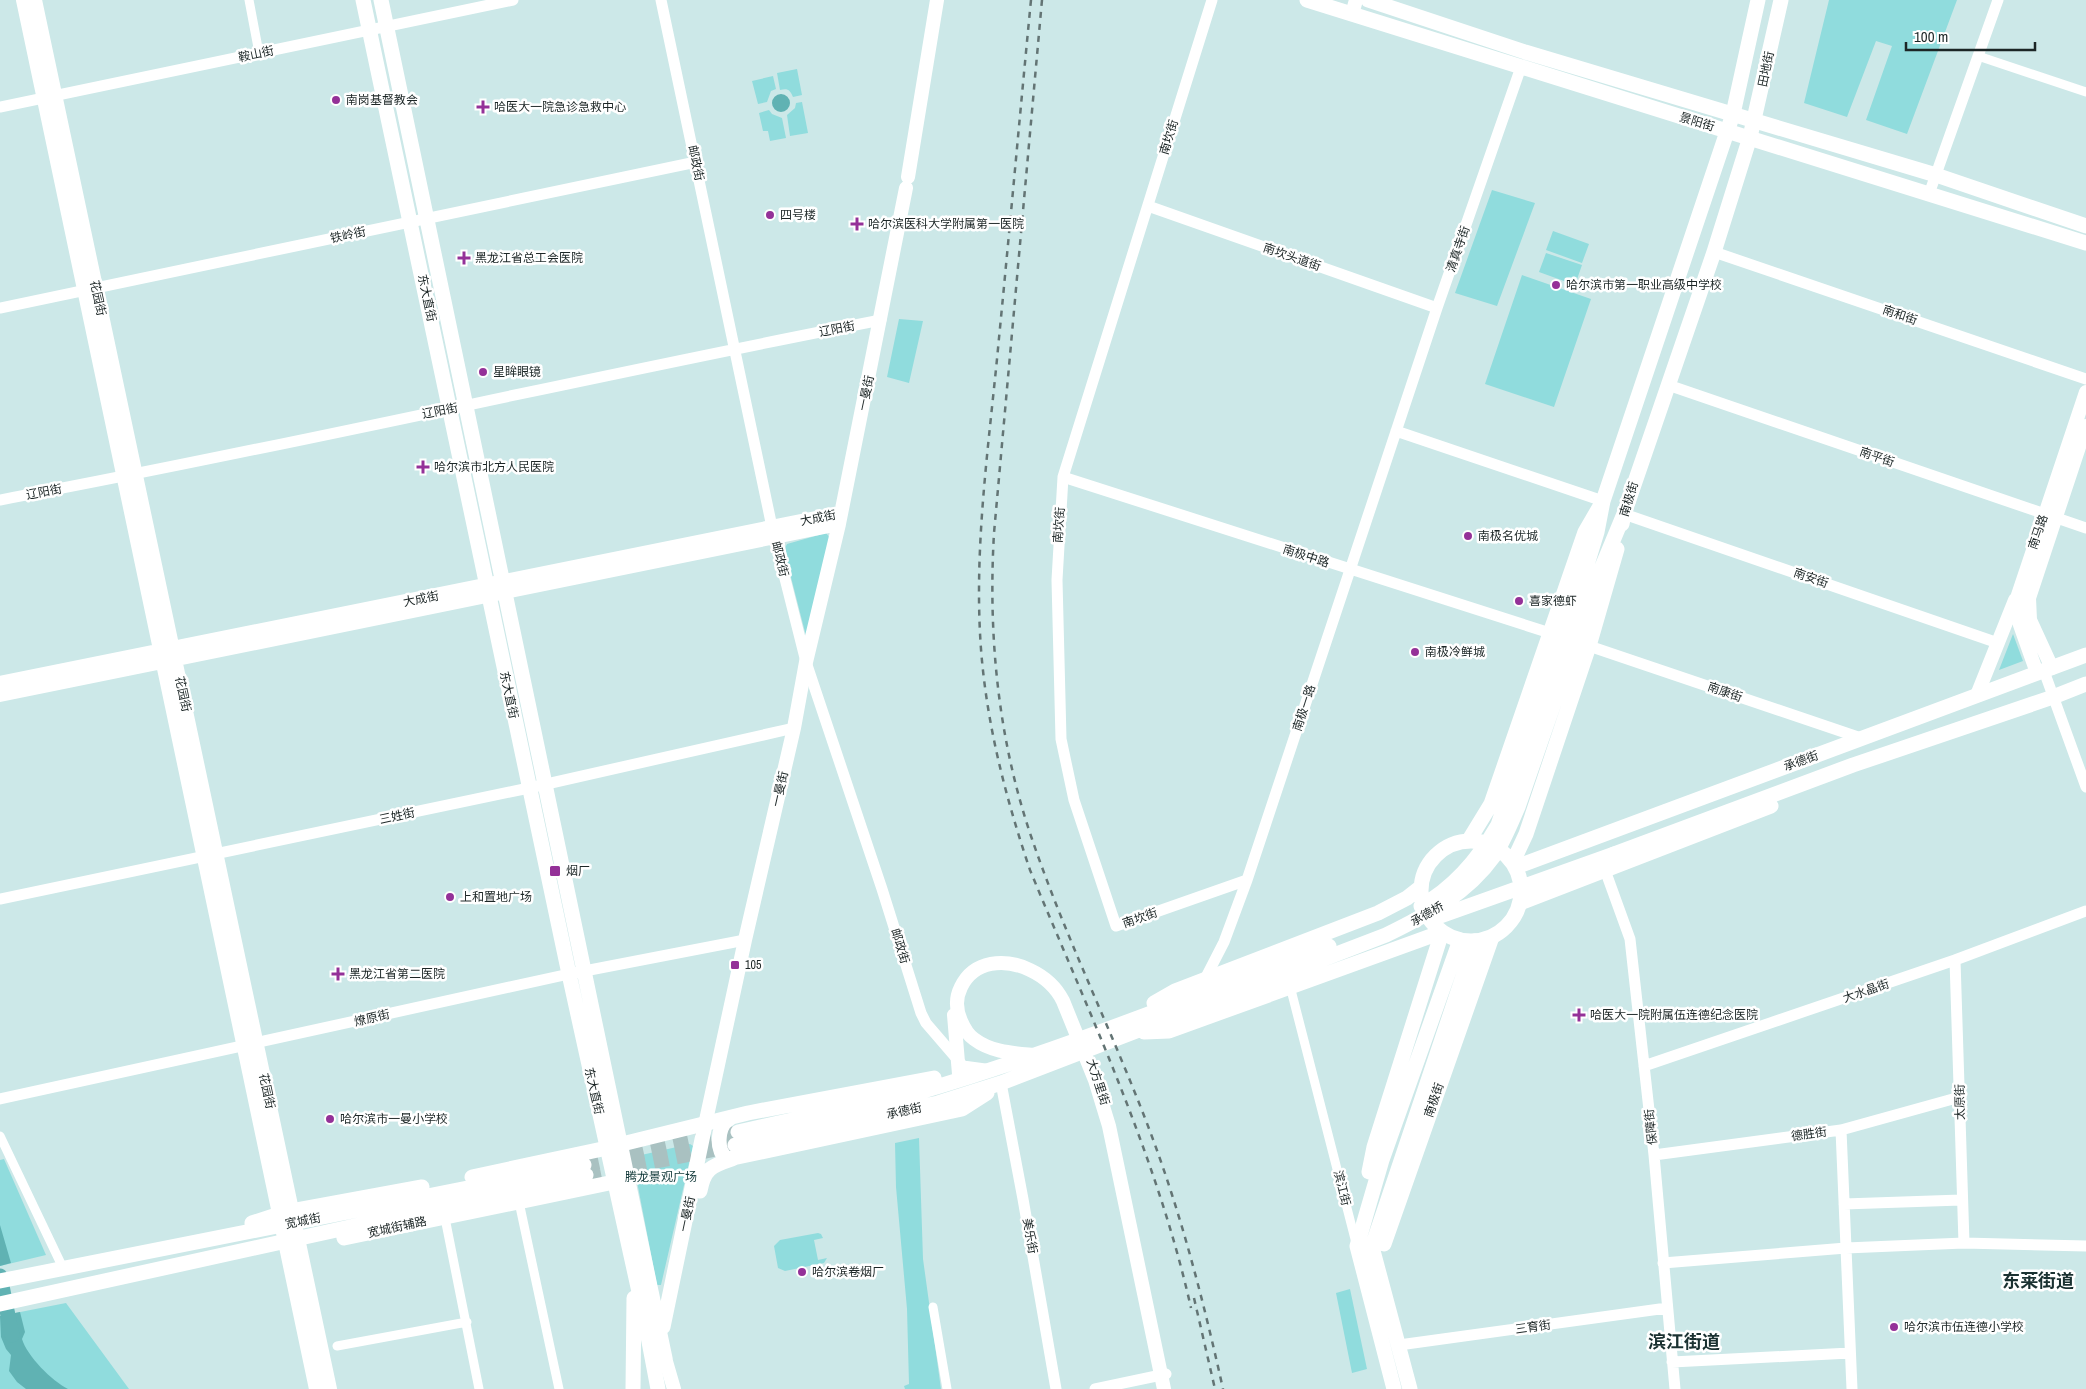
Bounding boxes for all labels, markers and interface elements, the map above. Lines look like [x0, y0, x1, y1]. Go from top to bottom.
scale bar [1906, 20, 2035, 52]
text: 100 m [1914, 26, 1948, 47]
street label: 鞍山街 [237, 42, 275, 66]
street label: 田地街 [1754, 50, 1778, 88]
place label: 南岗基督教会 [346, 92, 418, 108]
marker: 南岗基督教会 [330, 94, 342, 106]
place label: 哈医大一院急诊急救中心 [494, 99, 626, 115]
marker: 哈医大一院急诊急救中心 [476, 100, 490, 114]
street label: 景阳街 [1677, 109, 1717, 135]
street label: 南坎街 [1156, 117, 1182, 157]
street label: 邮政街 [684, 144, 708, 182]
place label: 四号楼 [780, 207, 816, 223]
marker: 四号楼 [764, 209, 776, 221]
place label: 哈尔滨医科大学附属第一医院 [868, 216, 1024, 232]
marker: 哈尔滨医科大学附属第一医院 [850, 217, 864, 231]
street label: 铁岭街 [329, 223, 367, 247]
street label: 清真寺街 [1443, 224, 1473, 274]
street label: 南坎头道街 [1261, 240, 1323, 274]
place label: 黑龙江省总工会医院 [475, 250, 583, 266]
marker: 黑龙江省总工会医院 [457, 251, 471, 265]
street label: 东大直街 [414, 273, 440, 323]
place label: 哈尔滨市第一职业高级中学校 [1566, 277, 1722, 293]
street label: 花园街 [86, 279, 110, 317]
marker: 哈尔滨市第一职业高级中学校 [1550, 279, 1562, 291]
street label: 南和街 [1880, 302, 1920, 328]
street label: 辽阳街 [818, 318, 856, 340]
place label: 星眸眼镜 [493, 364, 541, 380]
marker: 星眸眼镜 [477, 366, 489, 378]
street label: 一曼街 [854, 374, 878, 412]
street label: 辽阳街 [421, 400, 459, 422]
street label: 南平街 [1857, 444, 1897, 470]
place label: 哈尔滨市北方人民医院 [434, 459, 554, 475]
marker: 哈尔滨市北方人民医院 [416, 460, 430, 474]
street label: 南极街 [1616, 479, 1642, 519]
street label: 辽阳街 [25, 481, 63, 503]
street label: 南坎街 [1050, 506, 1068, 544]
street label: 大成街 [799, 507, 837, 529]
street label: 南马路 [2025, 512, 2051, 552]
place label: 南极名优城 [1478, 528, 1538, 544]
marker: 南极名优城 [1462, 530, 1474, 542]
street label: 邮政街 [768, 540, 792, 578]
street label: 南极中路 [1281, 541, 1331, 571]
street label: 南安街 [1791, 565, 1831, 591]
street label: 大成街 [402, 588, 440, 610]
place label: 喜家德虾 [1529, 593, 1577, 609]
marker: 喜家德虾 [1513, 595, 1525, 607]
place label: 南极冷鲜城 [1425, 644, 1485, 660]
marker: 南极冷鲜城 [1409, 646, 1421, 658]
street label: 东大直街 [496, 670, 522, 720]
street label: 花园街 [171, 675, 195, 713]
street label: 南康街 [1705, 679, 1745, 705]
street label: 南极一路 [1289, 683, 1319, 733]
street label: 承德街 [1781, 747, 1821, 775]
street label: 一曼街 [768, 770, 792, 808]
street label: 三姓街 [378, 804, 416, 828]
place label: 烟厂 [566, 863, 590, 879]
marker: 烟厂 [548, 864, 562, 878]
place label: 上和置地广场 [460, 889, 532, 905]
marker: 上和置地广场 [444, 891, 456, 903]
street label: 承德桥 [1407, 898, 1447, 930]
street label: 南坎街 [1120, 905, 1160, 931]
street label: 邮政街 [887, 926, 913, 966]
place label: 105 [745, 957, 762, 973]
marker: 105 [729, 959, 741, 971]
place label: 黑龙江省第二医院 [349, 966, 445, 982]
marker: 黑龙江省第二医院 [331, 967, 345, 981]
street label: 大水晶街 [1841, 976, 1891, 1006]
street label: 燎原街 [353, 1006, 391, 1030]
place label: 哈医大一院附属伍连德纪念医院 [1590, 1007, 1758, 1023]
marker: 哈医大一院附属伍连德纪念医院 [1572, 1008, 1586, 1022]
street label: 大方里街 [1083, 1057, 1113, 1107]
street label: 东大直街 [581, 1066, 607, 1116]
street label: 花园街 [255, 1072, 279, 1110]
street label: 南极街 [1421, 1080, 1447, 1120]
street label: 太原街 [1952, 1084, 1968, 1120]
street label: 承德街 [885, 1099, 923, 1123]
street label: 保障街 [1641, 1108, 1661, 1146]
place label: 哈尔滨市一曼小学校 [340, 1111, 448, 1127]
marker: 哈尔滨市一曼小学校 [324, 1113, 336, 1125]
street label: 德胜街 [1790, 1124, 1828, 1144]
park label: 腾龙景观广场 [625, 1169, 697, 1185]
street label: 滨江街 [1330, 1169, 1354, 1207]
street label: 一曼街 [675, 1195, 699, 1233]
street label: 宽城街 [284, 1210, 322, 1232]
street label: 宽城街辅路 [366, 1213, 428, 1241]
street label: 美乐街 [1019, 1217, 1041, 1255]
place label: 哈尔滨卷烟厂 [812, 1264, 884, 1280]
marker: 哈尔滨卷烟厂 [796, 1266, 808, 1278]
district label: 东莱街道 [2002, 1268, 2074, 1293]
street label: 三育街 [1514, 1317, 1552, 1337]
place label: 哈尔滨市伍连德小学校 [1904, 1319, 2024, 1335]
marker: 哈尔滨市伍连德小学校 [1888, 1321, 1900, 1333]
district label: 滨江街道 [1648, 1329, 1720, 1354]

